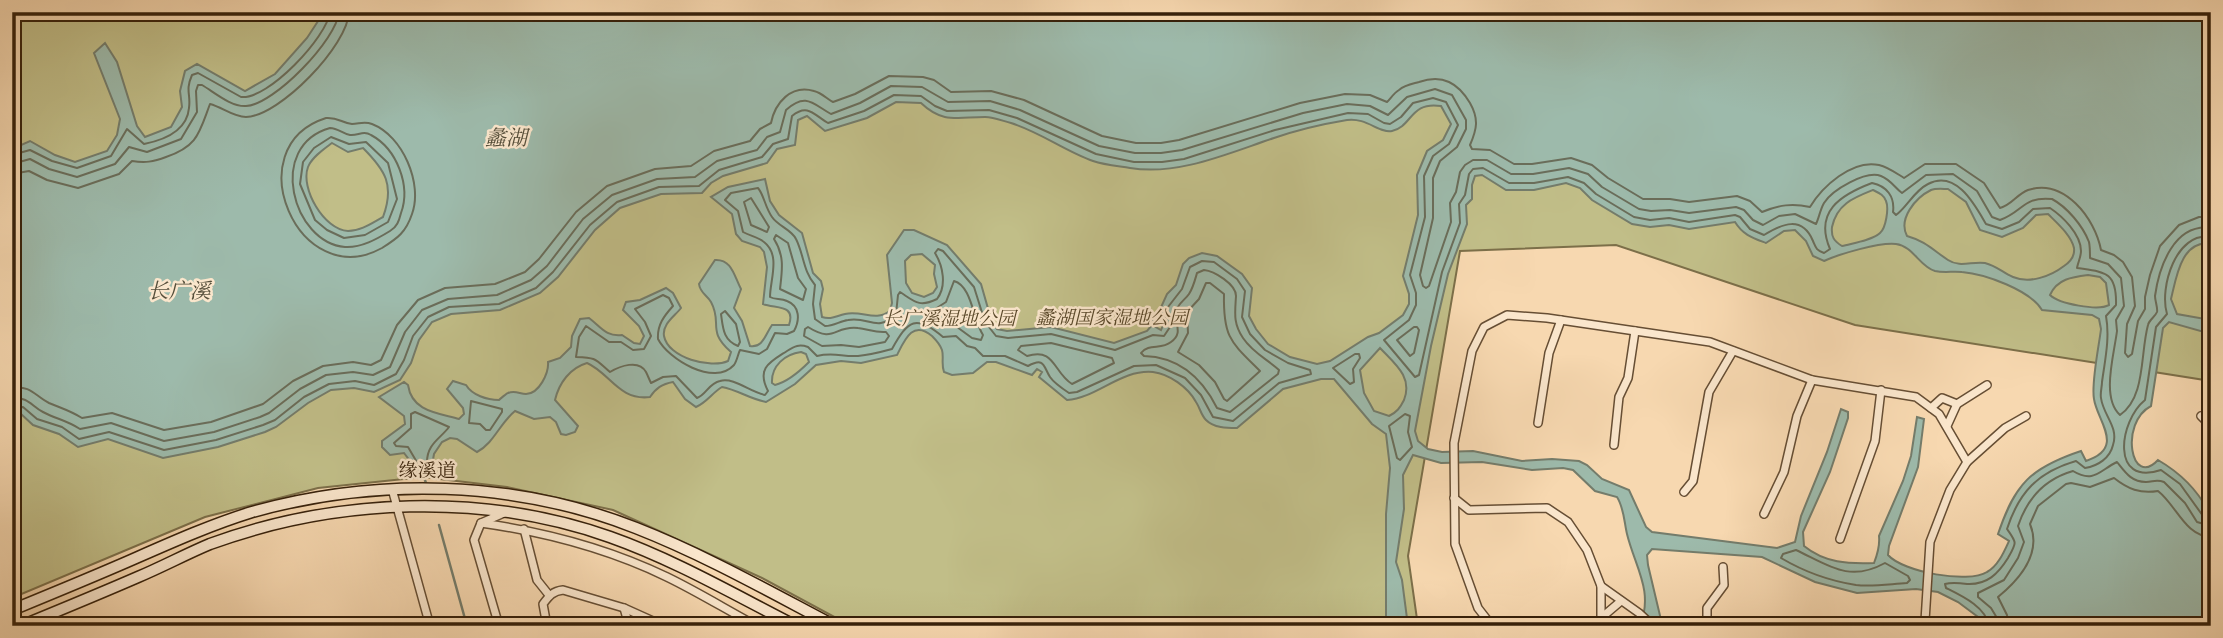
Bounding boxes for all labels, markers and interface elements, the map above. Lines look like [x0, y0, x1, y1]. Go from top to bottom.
water label: 蠡湖 [485, 125, 531, 154]
water label: 长广溪 [148, 278, 212, 307]
park label: 蠡湖国家湿地公园 [1036, 306, 1191, 332]
park label: 长广溪湿地公园 [882, 307, 1018, 333]
street label: 缘溪道 [398, 459, 456, 485]

